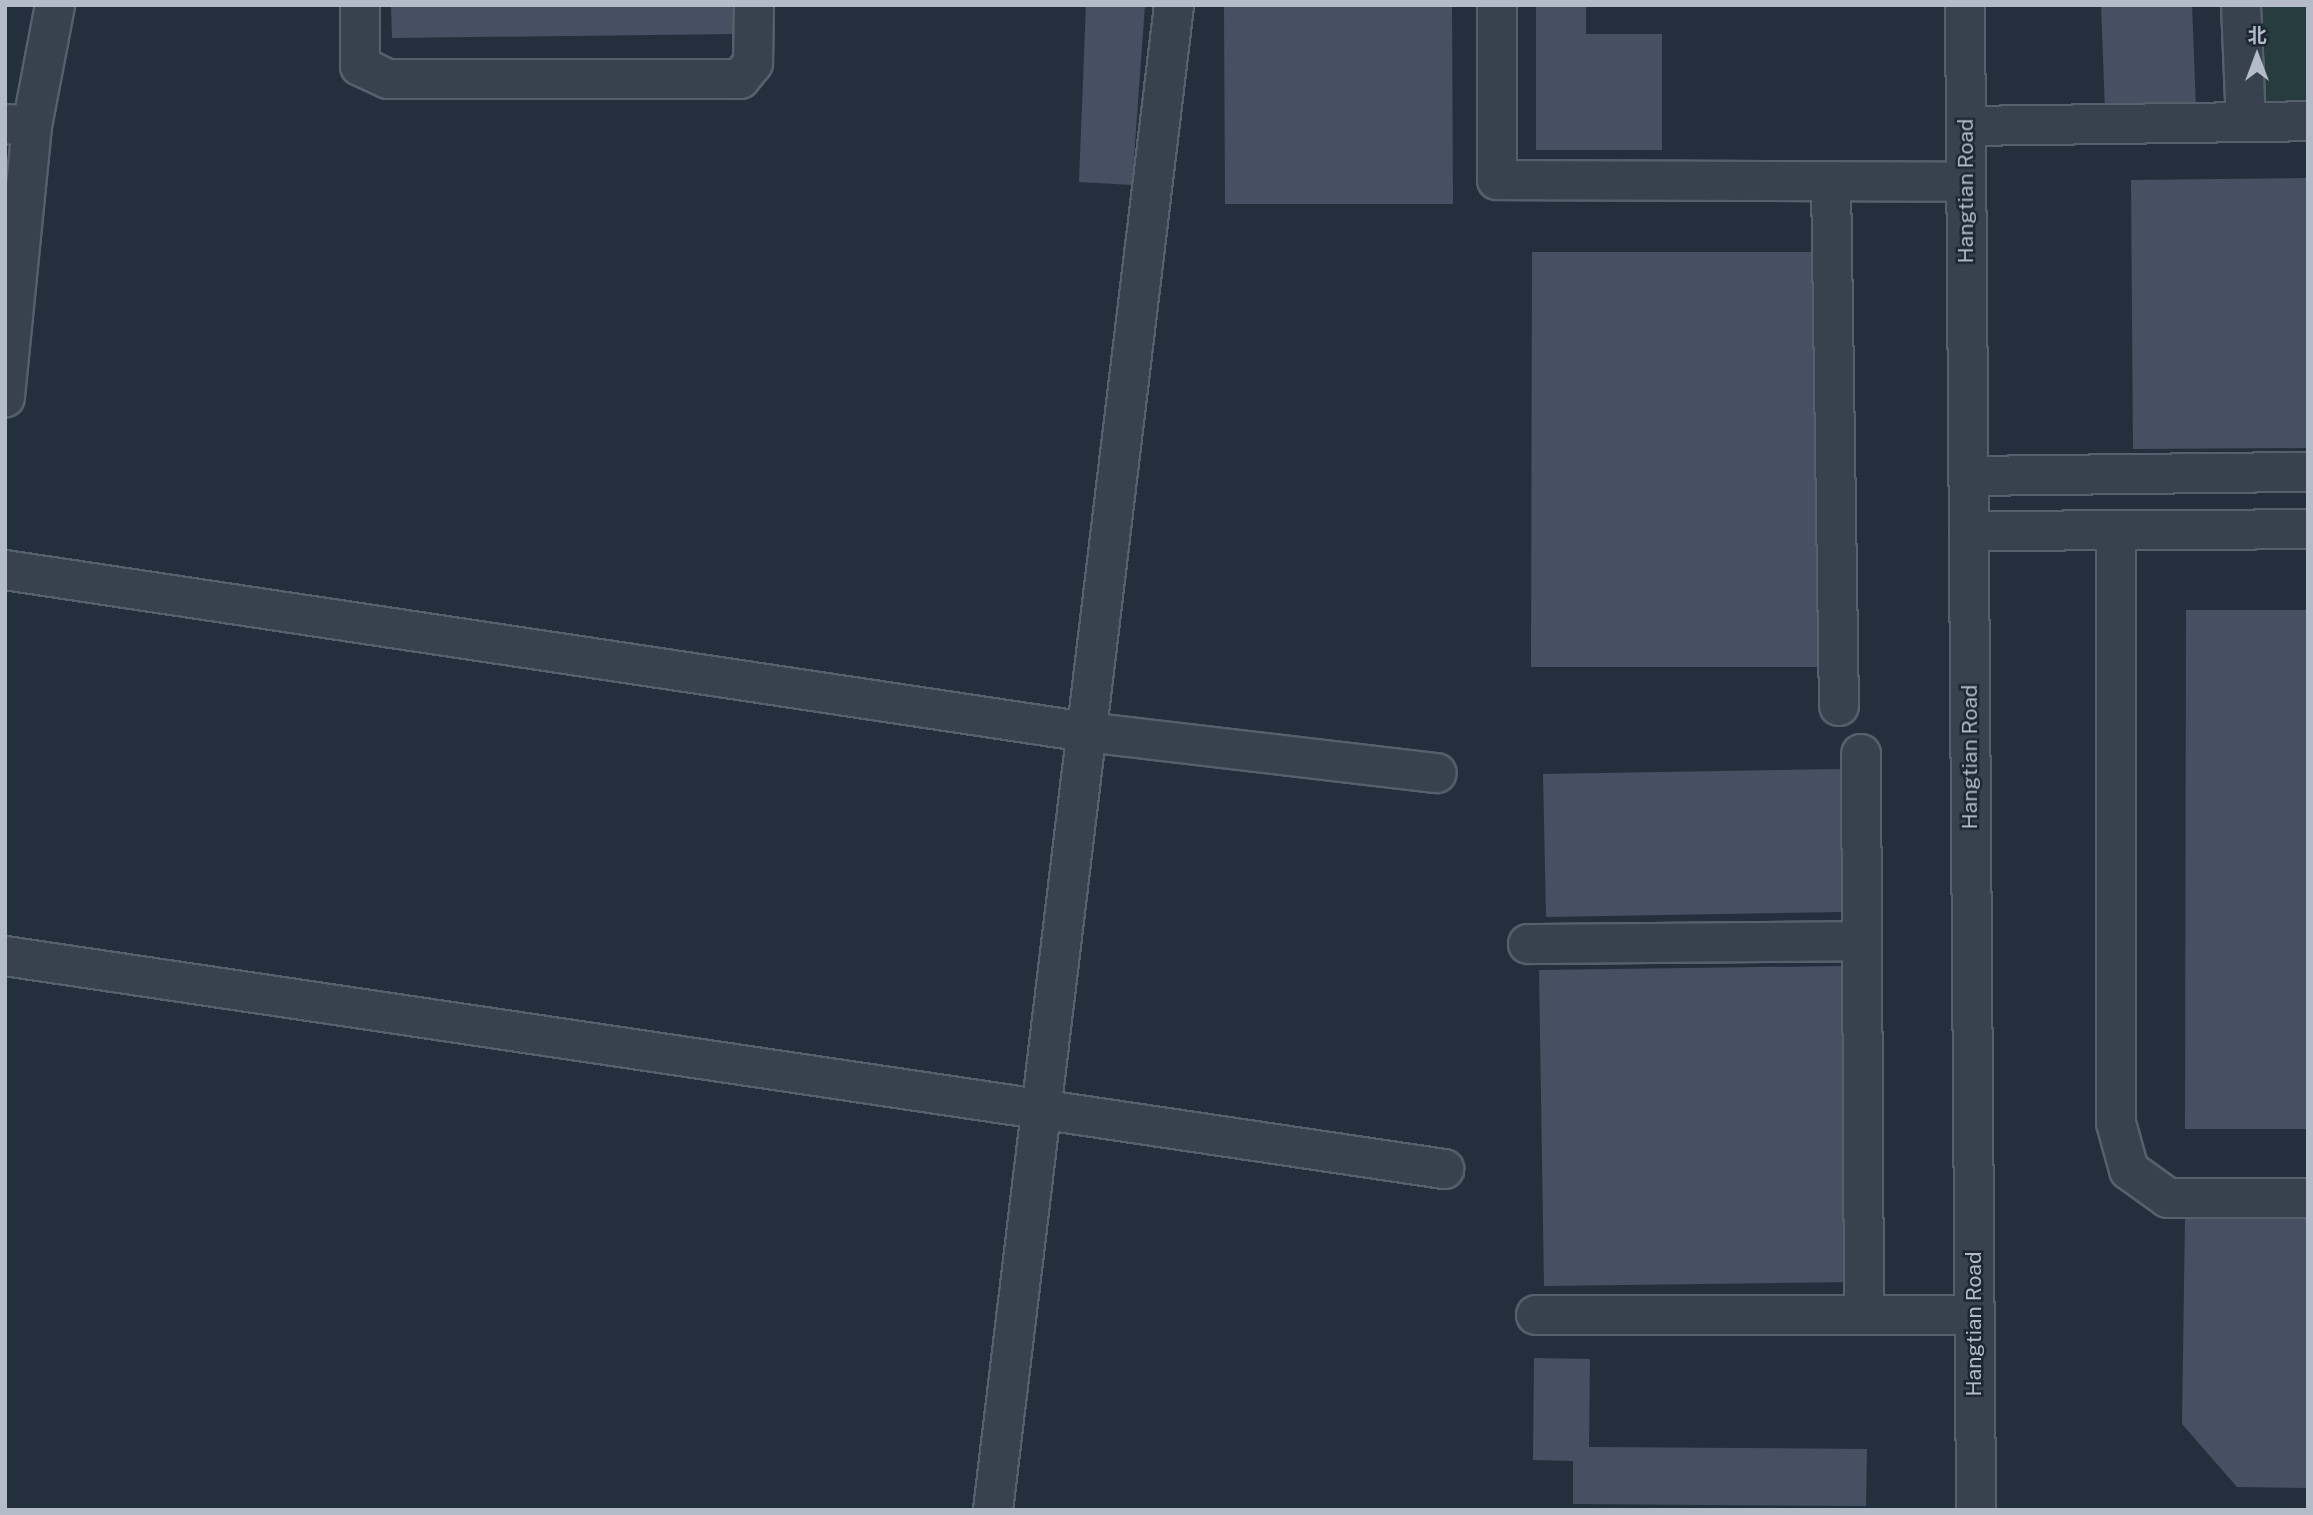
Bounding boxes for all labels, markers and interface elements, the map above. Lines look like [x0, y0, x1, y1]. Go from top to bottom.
north arrow [2222, 21, 2292, 91]
text: 北 [2247, 24, 2267, 46]
street label: Hangtian Road [1953, 119, 1979, 263]
street label: Hangtian Road [1957, 685, 1983, 829]
street label: Hangtian Road [1961, 1252, 1987, 1396]

